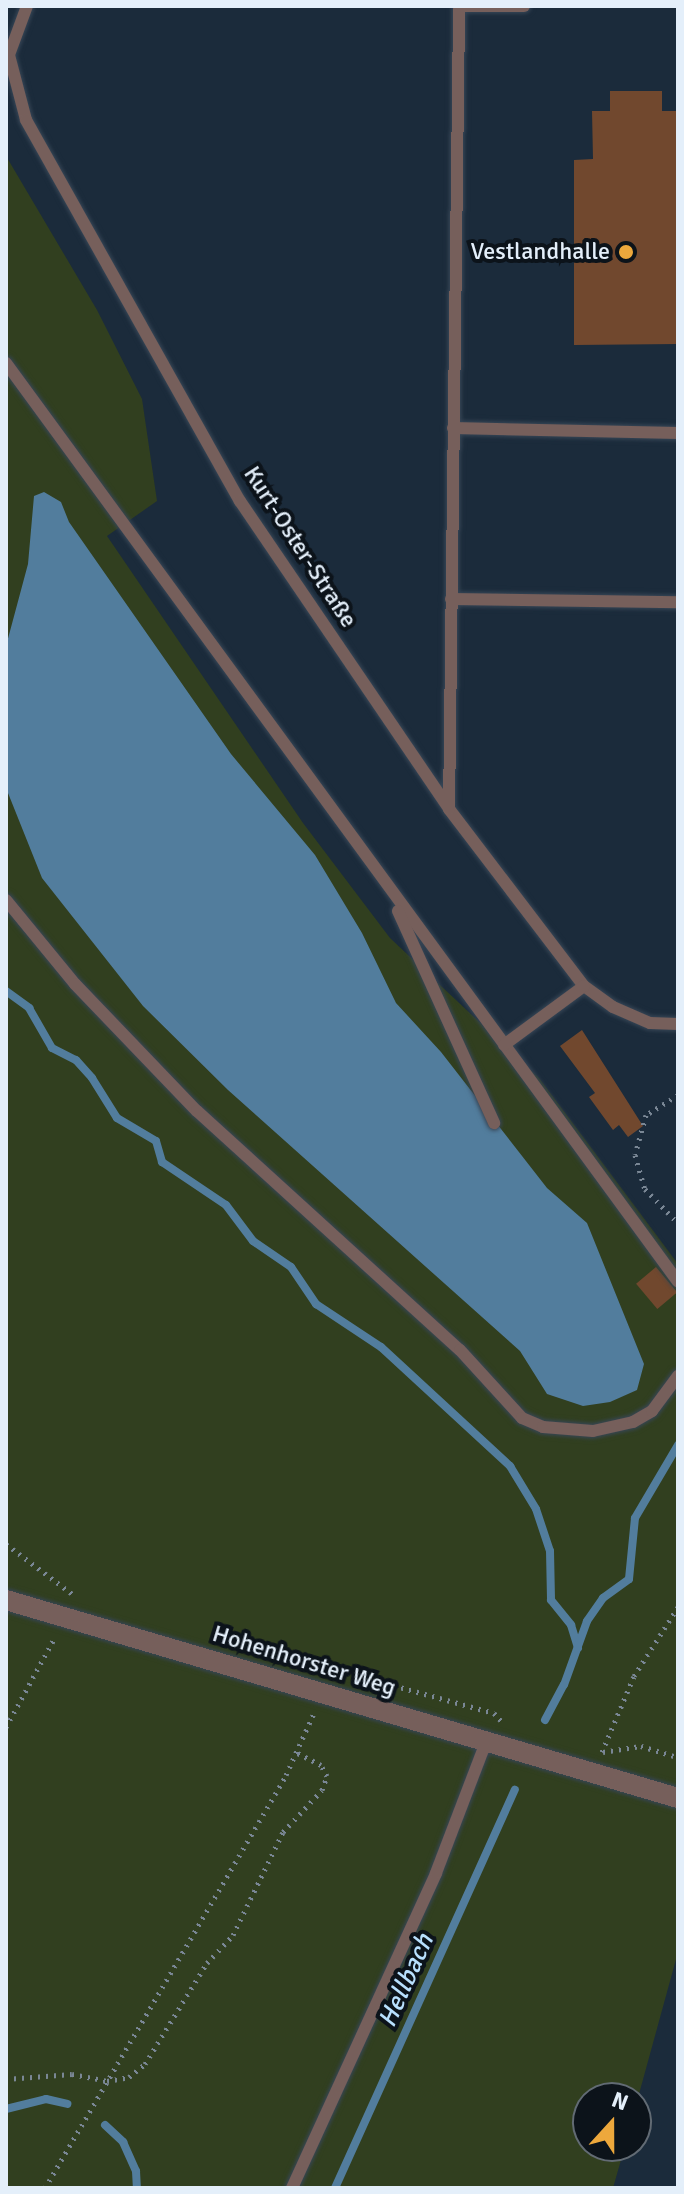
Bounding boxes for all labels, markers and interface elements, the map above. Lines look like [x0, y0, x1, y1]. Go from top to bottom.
place label: Vestlandhalle [471, 238, 610, 266]
marker: Vestlandhalle [617, 243, 635, 261]
street label: Kurt-Oster-Straße [237, 461, 363, 633]
street label: Hohenhorster Weg [209, 1619, 399, 1703]
water label: Hellbach [373, 1930, 441, 2032]
north arrow [572, 2082, 652, 2162]
text: N [608, 2086, 632, 2116]

